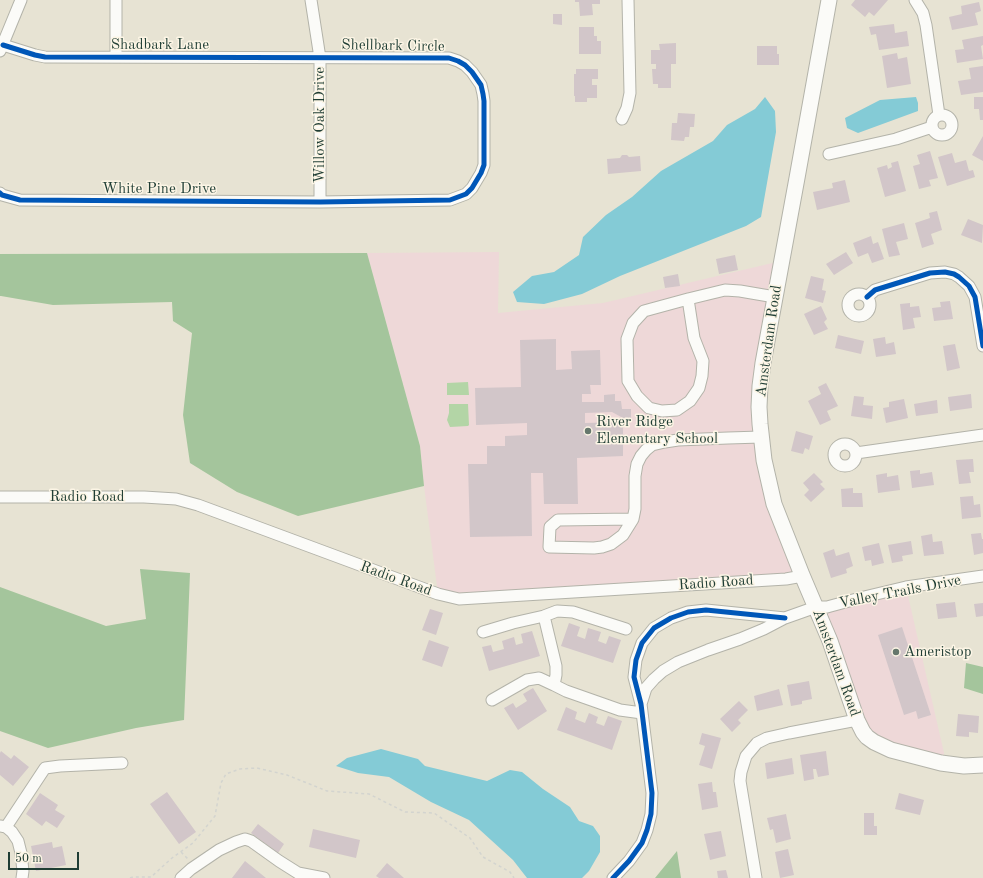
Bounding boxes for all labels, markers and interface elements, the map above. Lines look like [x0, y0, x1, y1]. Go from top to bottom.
street label: Shadbark Lane [111, 36, 209, 54]
street label: Shellbark Circle [341, 36, 445, 56]
street label: Willow Oak Drive [311, 67, 329, 183]
street label: White Pine Drive [102, 180, 216, 198]
street label: Amsterdam Road [752, 284, 786, 398]
place label: River Ridge Elementary School [596, 413, 718, 448]
marker: River Ridge Elementary School [583, 426, 593, 436]
street label: Radio Road [49, 488, 125, 506]
street label: Radio Road [358, 558, 434, 600]
street label: Radio Road [678, 571, 754, 595]
street label: Valley Trails Drive [837, 571, 963, 613]
street label: Amsterdam Road [808, 607, 864, 719]
place label: Ameristop [904, 643, 971, 661]
marker: Ameristop [891, 647, 901, 657]
scale bar [10, 844, 81, 870]
text: 50 m [15, 853, 42, 865]

